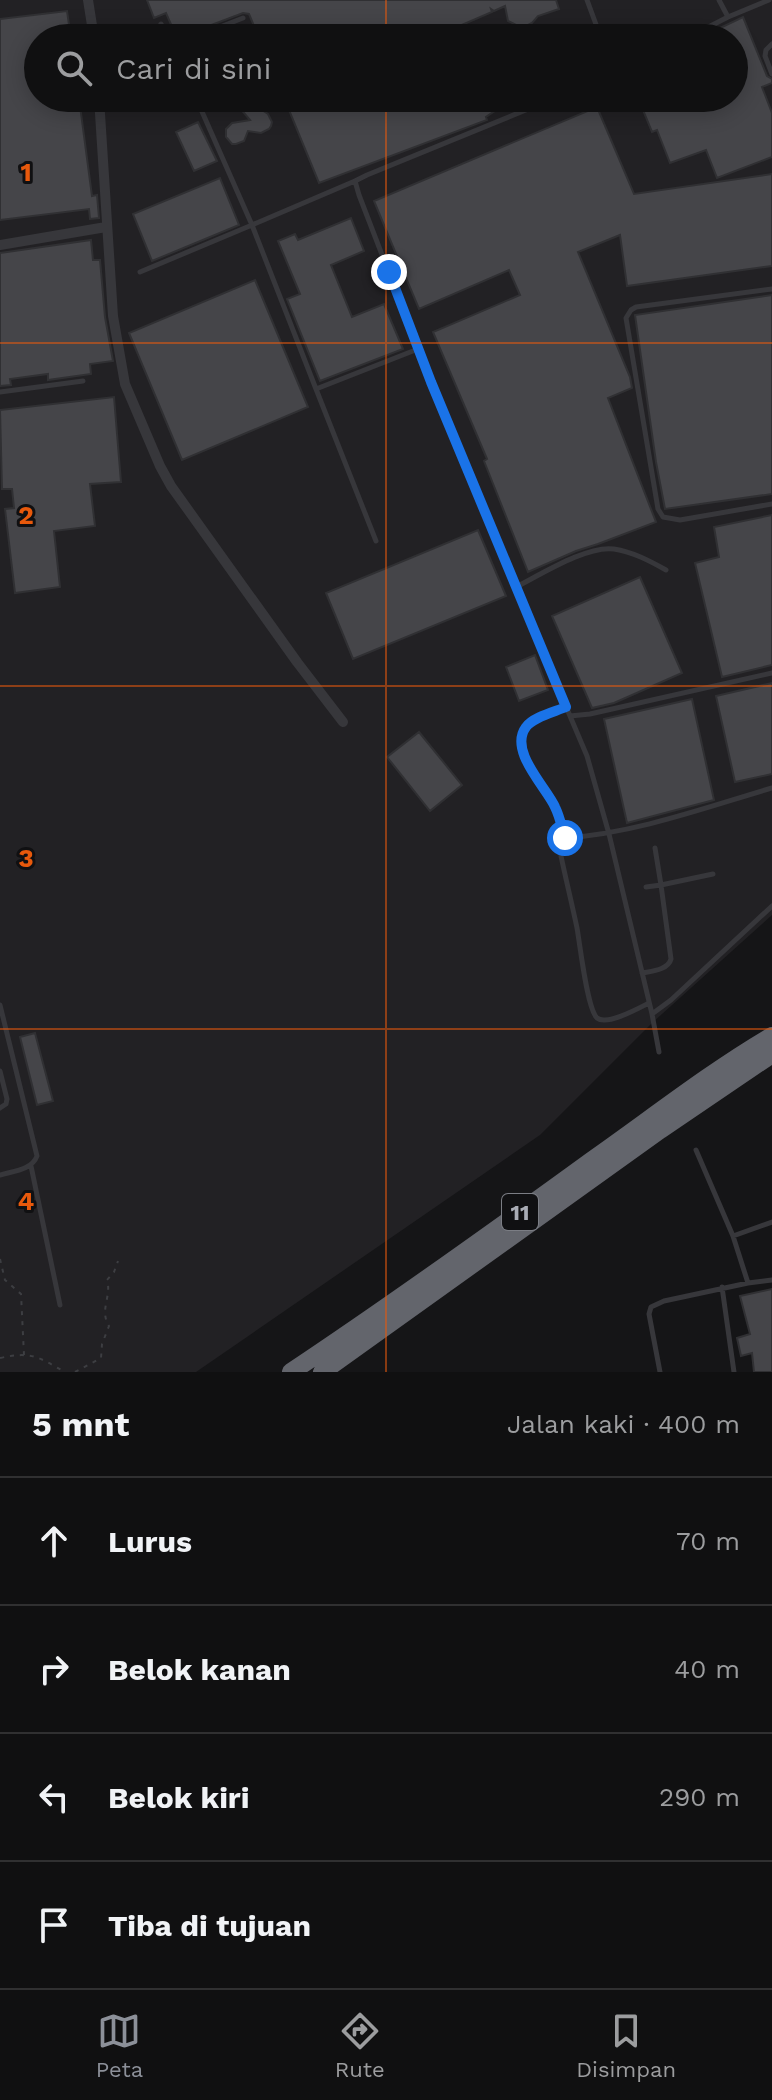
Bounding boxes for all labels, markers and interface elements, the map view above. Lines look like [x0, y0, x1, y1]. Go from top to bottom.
search box [24, 24, 748, 112]
icon: search [52, 46, 96, 90]
text: Cari di sini [116, 51, 271, 86]
text: 1 [20, 157, 32, 187]
route end [371, 254, 407, 290]
text: 2 [18, 500, 34, 530]
route start [547, 820, 583, 856]
text: 3 [18, 843, 34, 873]
text: 4 [18, 1186, 35, 1216]
road number: 11 [502, 1194, 538, 1230]
text: 5 mnt [32, 1404, 129, 1444]
text: Jalan kaki · 400 m [507, 1409, 740, 1439]
icon: ahead [32, 1519, 76, 1563]
text: Lurus [108, 1524, 192, 1559]
text: 70 m [676, 1526, 740, 1556]
icon: right [32, 1647, 76, 1691]
text: Belok kanan [108, 1652, 291, 1687]
text: 40 m [674, 1654, 740, 1684]
icon: left [32, 1775, 76, 1819]
text: Belok kiri [108, 1780, 250, 1815]
text: 290 m [659, 1782, 740, 1812]
icon: arrive [32, 1903, 76, 1947]
text: Tiba di tujuan [108, 1908, 311, 1943]
tab: Peta [96, 2009, 143, 2082]
tab: Rute [335, 2009, 385, 2082]
tab: Disimpan [576, 2009, 676, 2082]

